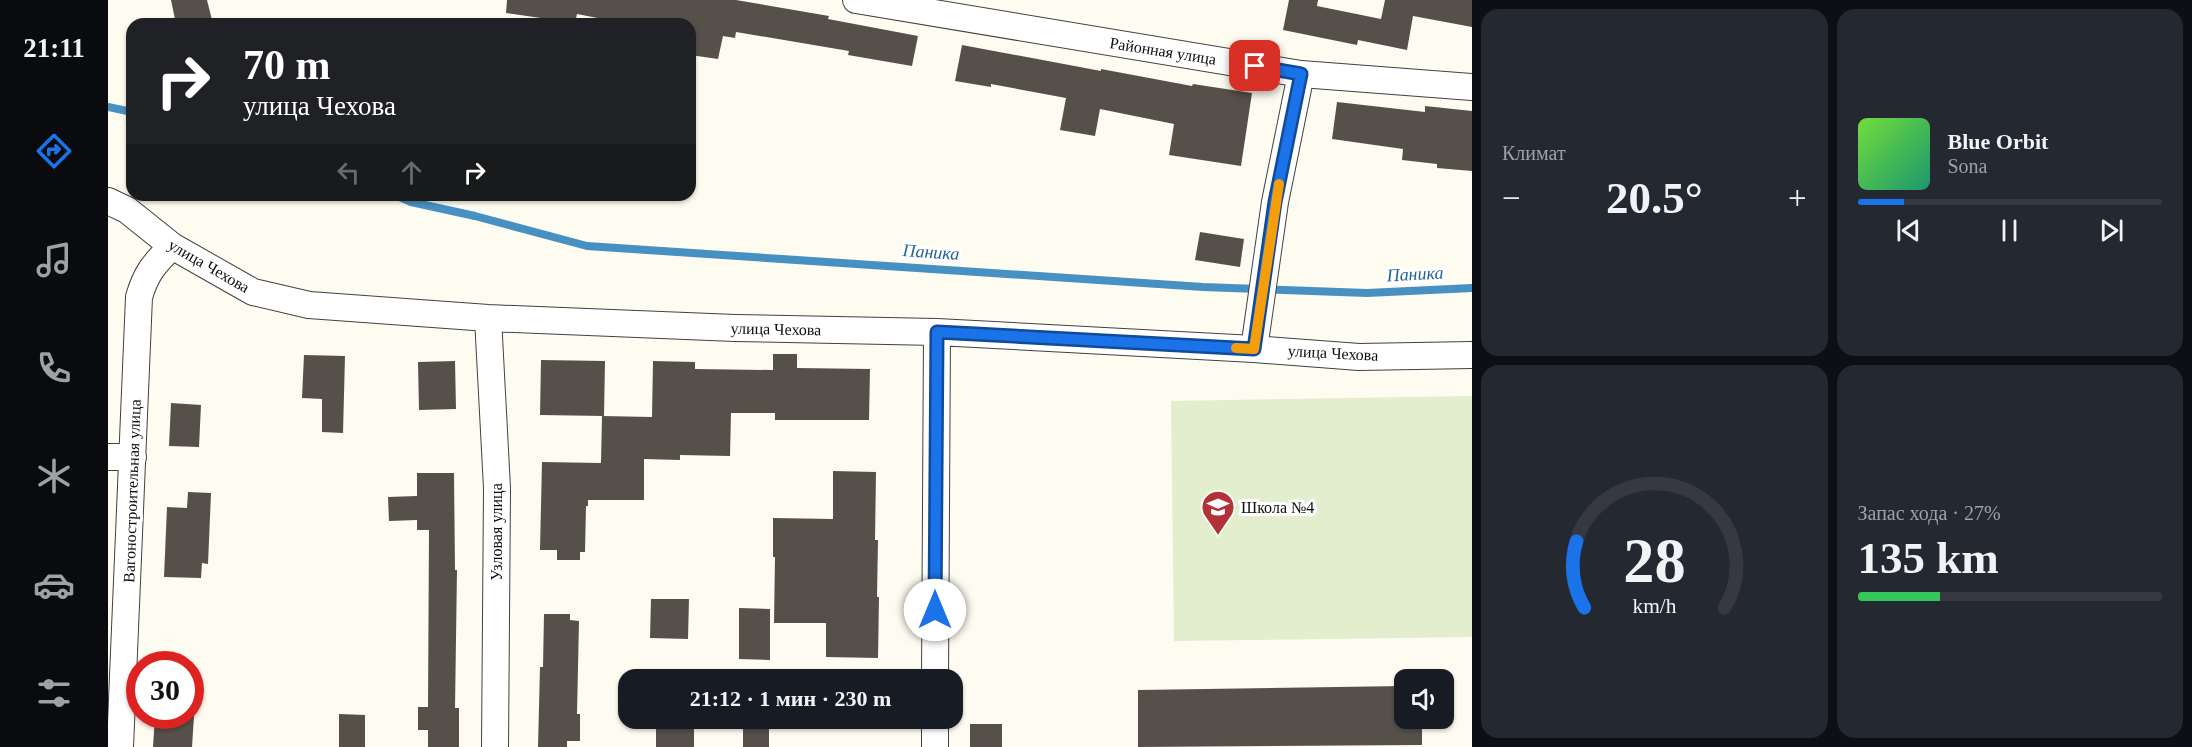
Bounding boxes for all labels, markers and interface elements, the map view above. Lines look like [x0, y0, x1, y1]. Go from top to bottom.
text: 21:11 [23, 33, 85, 63]
street label: Районная улица [1108, 34, 1217, 69]
pin [1229, 40, 1280, 91]
icon: right [144, 42, 222, 120]
text: 70 m [243, 42, 331, 88]
icon: arrive [1238, 49, 1271, 82]
text: улица Чехова [243, 91, 396, 121]
text: Blue Orbit [1948, 129, 2048, 154]
icon: directions [33, 130, 75, 172]
text: Климат [1502, 142, 1566, 164]
text: Sona [1948, 155, 1988, 177]
icon: left [332, 156, 365, 189]
icon: ahead [395, 156, 428, 189]
icon: right [458, 156, 491, 189]
text: 20.5° [1606, 173, 1703, 223]
text: − [1502, 180, 1521, 216]
text: + [1788, 180, 1807, 216]
icon: previous [1892, 214, 1925, 247]
icon: pause [1993, 214, 2026, 247]
icon: next [2095, 214, 2128, 247]
street label: улица Чехова [165, 236, 252, 297]
icon: music [33, 239, 75, 281]
water label: Паника [901, 240, 960, 264]
water label: Паника [1385, 263, 1444, 286]
street label: улица Чехова [731, 320, 821, 339]
street label: улица Чехова [1287, 342, 1379, 365]
icon: phone [33, 347, 75, 389]
street label: Вагоностроительная улица [120, 399, 145, 583]
icon: climate [33, 455, 75, 497]
street label: Узловая улица [488, 483, 506, 581]
school or university icon: Школа №4 [1200, 489, 1236, 536]
place label: Школа №4 [1241, 499, 1314, 516]
text: Запас хода · 27% [1858, 502, 2001, 524]
text: 28 [1623, 526, 1685, 595]
text: 135 km [1858, 533, 1999, 583]
icon: car [33, 564, 75, 606]
position arrow [903, 578, 967, 642]
text: km/h [1632, 595, 1677, 619]
speed limit sign: 30 [126, 651, 204, 729]
map controls [1394, 669, 1454, 729]
button: sound [1394, 669, 1454, 729]
icon: filters [33, 672, 75, 714]
text: 21:12 · 1 мин · 230 m [690, 686, 891, 711]

